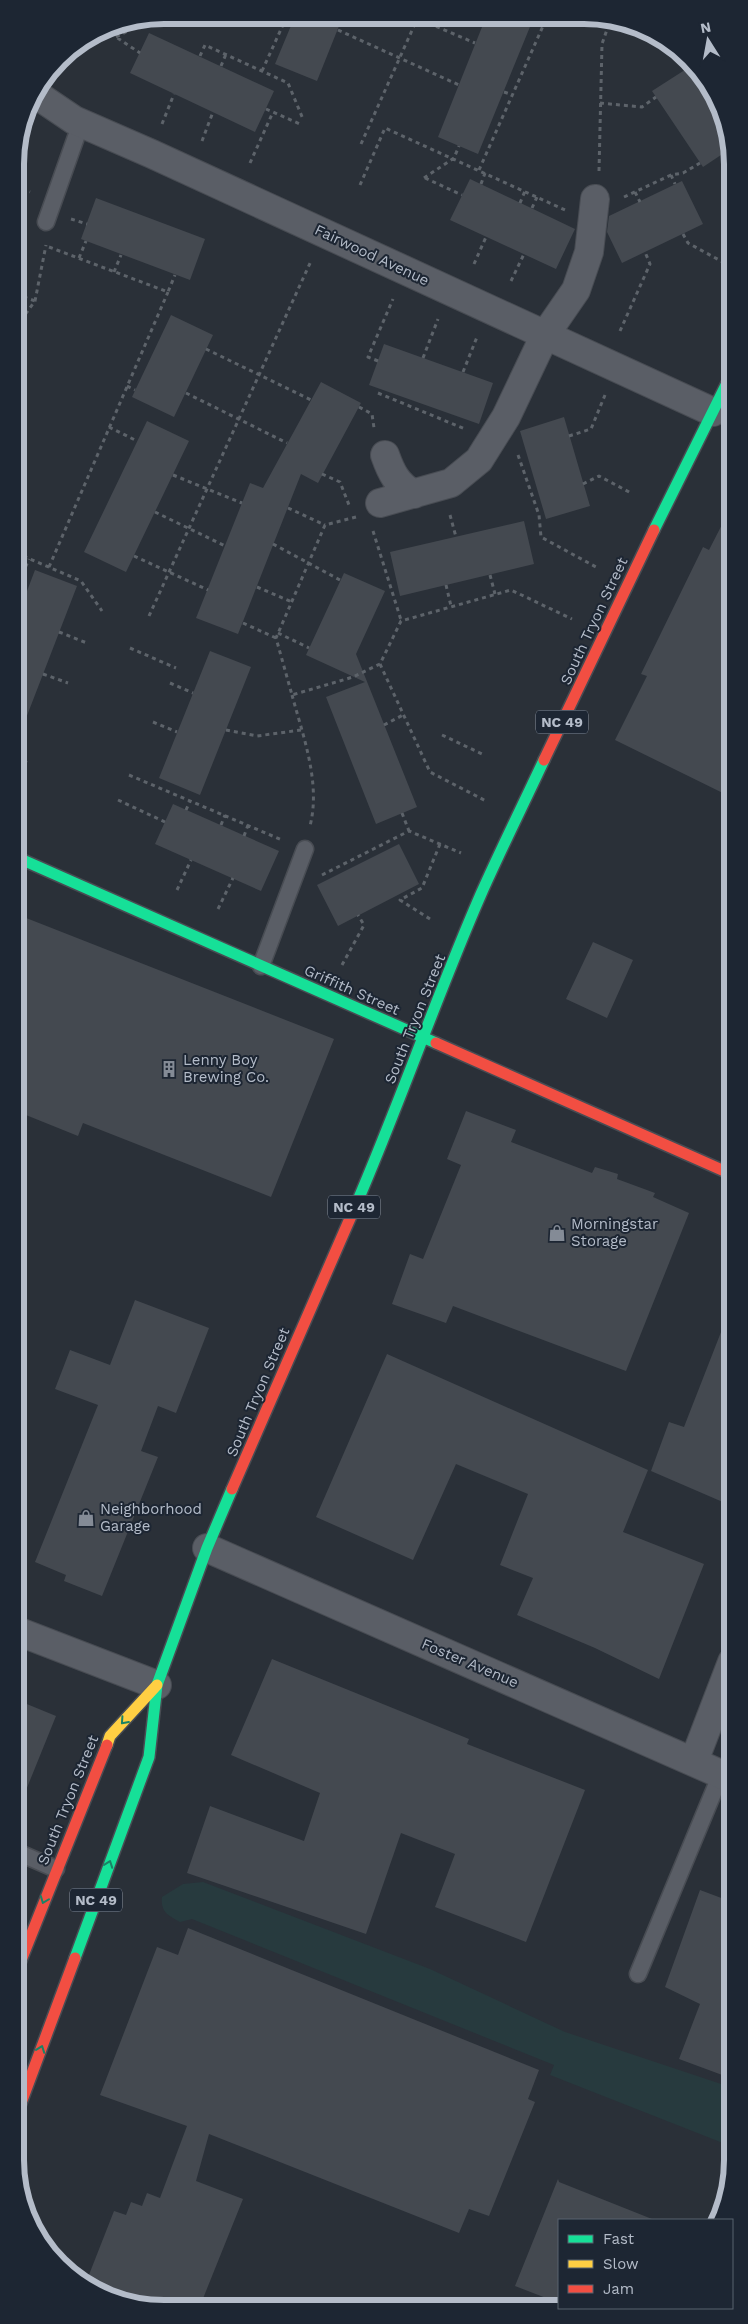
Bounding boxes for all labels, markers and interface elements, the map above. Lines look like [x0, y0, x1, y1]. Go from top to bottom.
north arrow [683, 15, 733, 65]
text: N [699, 18, 712, 36]
street label: Fairwood Avenue [312, 221, 432, 289]
street label: South Tryon Street [557, 554, 632, 688]
road number: NC 49 [536, 710, 588, 734]
street label: South Tryon Street [381, 951, 450, 1087]
street label: Griffith Street [301, 961, 403, 1019]
place label: Lenny Boy Brewing Co. [183, 1051, 269, 1086]
building icon: Lenny Boy Brewing Co. [159, 1059, 179, 1079]
road number: NC 49 [328, 1196, 380, 1218]
place label: Morningstar Storage [571, 1215, 658, 1250]
shop icon: Morningstar Storage [547, 1223, 567, 1243]
street label: South Tryon Street [223, 1324, 294, 1459]
place label: Neighborhood Garage [100, 1500, 202, 1535]
shop icon: Neighborhood Garage [76, 1508, 96, 1528]
street label: Foster Avenue [419, 1634, 521, 1692]
one-way arrow [121, 1715, 130, 1724]
street label: South Tryon Street [34, 1732, 103, 1868]
one-way arrow [103, 1860, 113, 1869]
road number: NC 49 [70, 1888, 122, 1912]
one-way arrow [40, 1895, 50, 1904]
one-way arrow [35, 2045, 45, 2054]
legend [558, 2219, 733, 2309]
text: Fast [603, 2230, 635, 2248]
text: Slow [603, 2255, 639, 2273]
text: Jam [603, 2280, 634, 2298]

